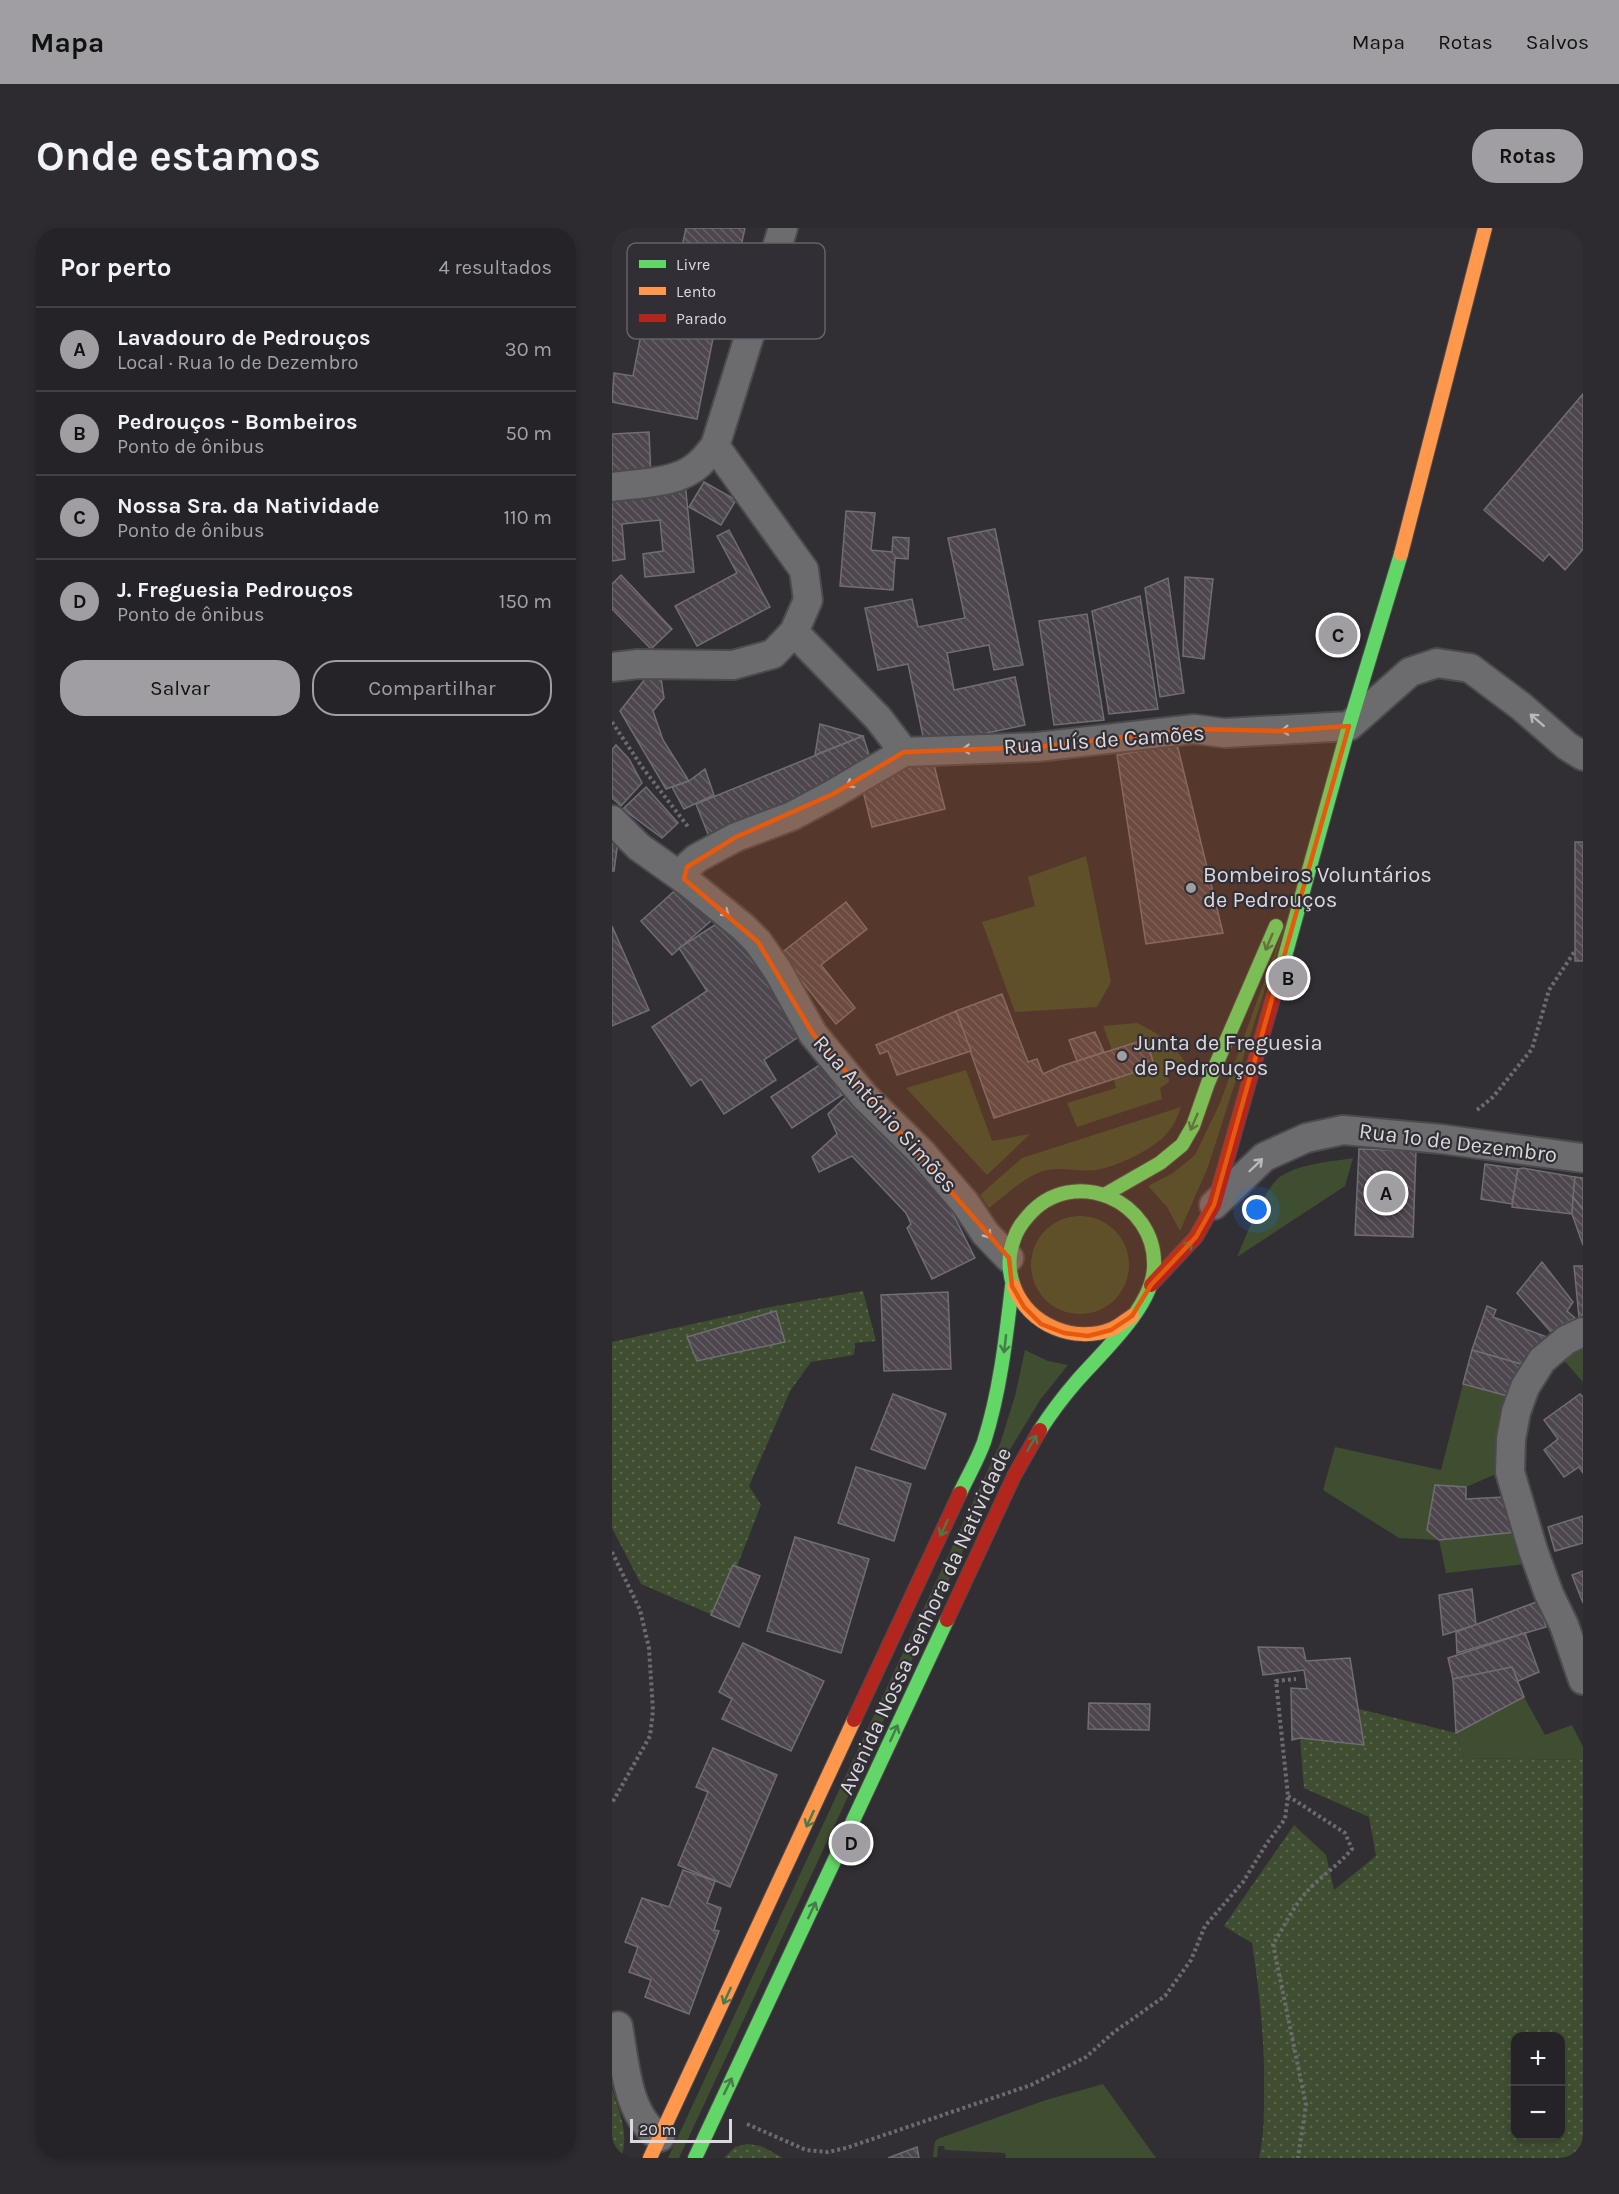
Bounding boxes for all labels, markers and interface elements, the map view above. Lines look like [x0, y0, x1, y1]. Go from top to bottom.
text: Mapa [30, 26, 104, 59]
text: Mapa [1352, 30, 1405, 54]
text: Rotas [1438, 30, 1493, 54]
text: Salvos [1526, 30, 1589, 54]
button: Rotas [1472, 129, 1583, 183]
text: Onde estamos [36, 131, 321, 181]
legend [627, 243, 825, 339]
text: Por perto [60, 252, 171, 283]
text: Livre [676, 255, 710, 274]
text: 4 resultados [439, 256, 552, 279]
text: Lento [676, 282, 716, 301]
text: Parado [676, 309, 726, 328]
text: Lavadouro de Pedrouços [117, 325, 371, 351]
text: A [73, 338, 86, 361]
text: 30 m [505, 338, 552, 361]
text: Local · Rua 1º de Dezembro [117, 351, 359, 374]
text: Pedrouços - Bombeiros [117, 409, 358, 435]
text: B [73, 422, 86, 445]
text: 50 m [505, 422, 552, 445]
text: Ponto de ônibus [117, 435, 265, 458]
text: Nossa Sra. da Natividade [117, 493, 379, 519]
text: C [73, 506, 86, 529]
text: 110 m [503, 506, 552, 529]
text: Ponto de ônibus [117, 519, 265, 542]
text: J. Freguesia Pedrouços [117, 577, 353, 603]
text: D [73, 590, 86, 613]
text: 150 m [499, 590, 552, 613]
text: Ponto de ônibus [117, 603, 265, 626]
pin: C [1318, 612, 1358, 658]
button: Salvar [60, 660, 300, 716]
button: Compartilhar [312, 660, 552, 716]
one-way arrow [1530, 713, 1545, 727]
street label: Rua Luís de Camões [1002, 720, 1206, 760]
one-way arrow [1281, 725, 1301, 736]
one-way arrow [961, 743, 981, 754]
one-way arrow [846, 777, 863, 789]
place label: Bombeiros Voluntários de Pedrouços [1203, 862, 1432, 913]
marker: Bombeiros Voluntários de Pedrouços [1184, 881, 1198, 895]
one-way arrow [714, 903, 730, 916]
one-way arrow [1263, 932, 1274, 951]
pin: B [1268, 956, 1308, 1000]
street label: Rua António Simões [808, 1030, 962, 1198]
place label: Junta de Freguesia de Pedrouços [1134, 1030, 1323, 1081]
marker: Junta de Freguesia de Pedrouços [1115, 1049, 1129, 1063]
one-way arrow [1188, 1112, 1199, 1130]
street label: Rua 1º de Dezembro [1357, 1118, 1559, 1168]
one-way arrow [1248, 1158, 1263, 1172]
pin: A [1366, 1170, 1406, 1216]
your location [1242, 1195, 1271, 1224]
one-way arrow [979, 1223, 992, 1239]
one-way arrow [1179, 1241, 1193, 1256]
one-way arrow [999, 1334, 1010, 1354]
one-way arrow [1026, 1435, 1038, 1452]
street label: Avenida Nossa Senhora da Natividade [833, 1443, 1017, 1799]
one-way arrow [938, 1518, 950, 1536]
one-way arrow [889, 1725, 901, 1743]
one-way arrow [803, 1810, 815, 1828]
pin: D [832, 1820, 870, 1866]
one-way arrow [807, 1901, 819, 1919]
one-way arrow [720, 1986, 732, 2004]
map controls [1511, 2032, 1565, 2140]
button: + [1511, 2032, 1565, 2086]
one-way arrow [723, 2077, 735, 2095]
button: − [1511, 2086, 1565, 2140]
scale bar [630, 2116, 732, 2144]
text: 20 m [639, 2120, 677, 2139]

